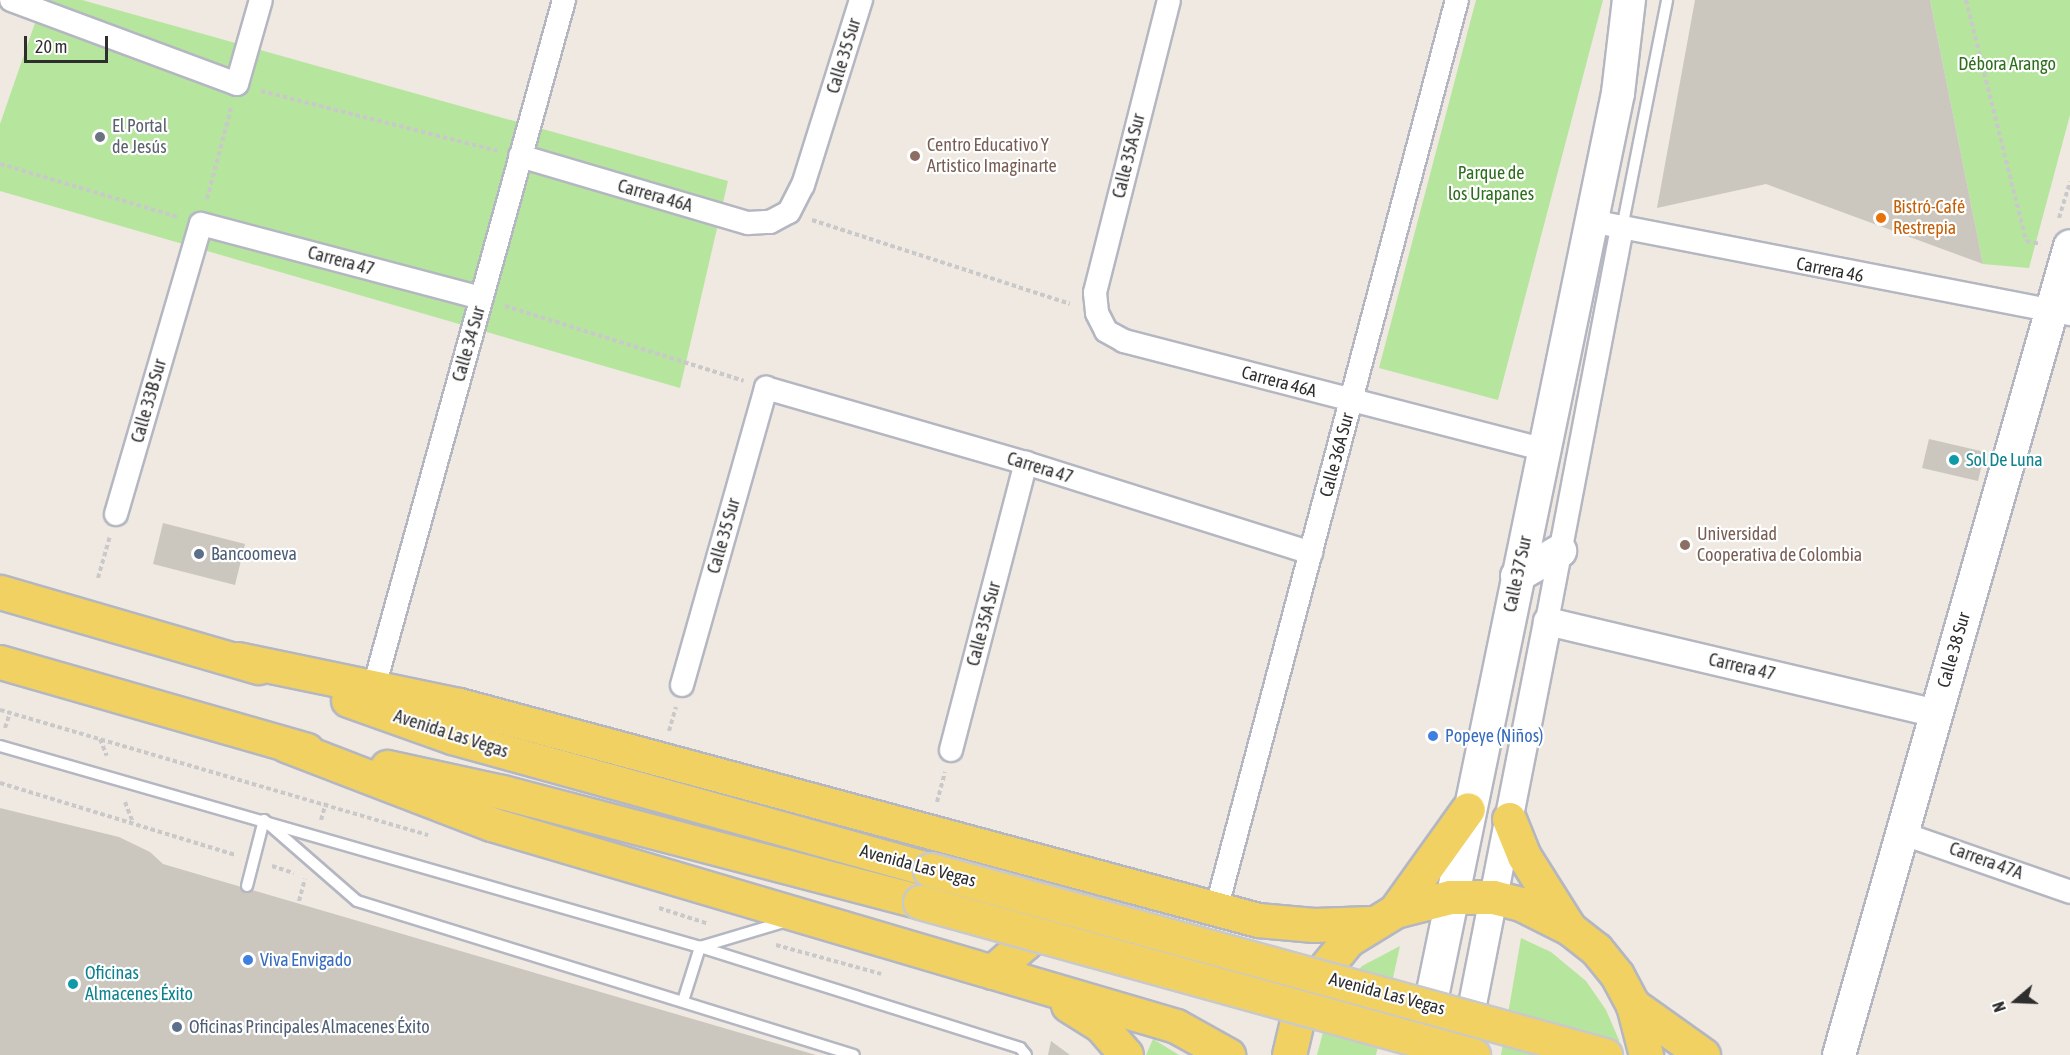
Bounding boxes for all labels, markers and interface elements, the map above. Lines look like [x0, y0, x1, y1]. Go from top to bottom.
street label: Calle 35 Sur [822, 16, 866, 96]
scale bar [27, 24, 111, 62]
text: 20 m [35, 36, 67, 57]
park label: Débora Arango [1958, 53, 2056, 75]
street label: Calle 35A Sur [1108, 112, 1150, 200]
place label: El Portal de Jesús [112, 116, 167, 158]
marker: El Portal de Jesús [93, 130, 107, 144]
place label: Centro Educativo Y Artistico Imaginarte [927, 135, 1057, 178]
marker: Centro Educativo Y Artistico Imaginarte [908, 149, 922, 163]
park label: Parque de los Urapanes [1448, 163, 1534, 206]
street label: Carrera 46A [615, 175, 695, 217]
place label: Bistró-Café Restrepia [1893, 197, 1965, 240]
marker: Bistró-Café Restrepia [1874, 211, 1888, 225]
street label: Carrera 47 [305, 242, 377, 280]
street label: Carrera 46 [1795, 253, 1865, 287]
street label: Calle 34 Sur [448, 304, 490, 384]
street label: Calle 33B Sur [127, 357, 171, 445]
street label: Carrera 46A [1239, 362, 1319, 402]
street label: Calle 36A Sur [1315, 411, 1359, 499]
street label: Carrera 47 [1004, 448, 1076, 488]
place label: Sol De Luna [1966, 449, 2043, 471]
marker: Sol De Luna [1947, 453, 1961, 467]
street label: Calle 35 Sur [703, 496, 745, 576]
place label: Universidad Cooperativa de Colombia [1697, 524, 1862, 566]
street label: Calle 37 Sur [1499, 534, 1537, 614]
marker: Universidad Cooperativa de Colombia [1678, 538, 1692, 552]
place label: Bancoomeva [211, 543, 297, 565]
marker: Bancoomeva [192, 547, 206, 561]
street label: Calle 35A Sur [962, 580, 1006, 668]
street label: Calle 38 Sur [1933, 610, 1975, 690]
street label: Carrera 47 [1706, 649, 1778, 685]
street label: Avenida Las Vegas [391, 705, 511, 763]
place label: Popeye (Niños) [1445, 725, 1543, 747]
marker: Popeye (Niños) [1426, 729, 1440, 743]
street label: Carrera 47A [1946, 838, 2026, 884]
street label: Avenida Las Vegas [858, 840, 978, 892]
place label: Viva Envigado [260, 949, 352, 971]
marker: Viva Envigado [241, 953, 255, 967]
place label: Oficinas Almacenes Éxito [85, 963, 193, 1006]
street label: Avenida Las Vegas [1327, 968, 1447, 1020]
north arrow [1986, 971, 2046, 1031]
marker: Oficinas Almacenes Éxito [66, 977, 80, 991]
text: N [1989, 999, 2009, 1014]
place label: Oficinas Principales Almacenes Éxito [189, 1016, 430, 1038]
marker: Oficinas Principales Almacenes Éxito [170, 1020, 184, 1034]

